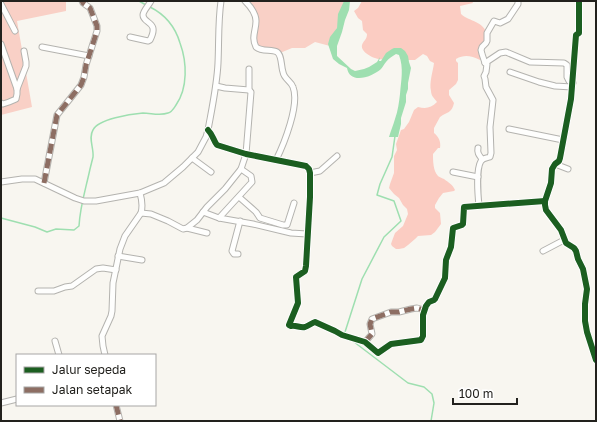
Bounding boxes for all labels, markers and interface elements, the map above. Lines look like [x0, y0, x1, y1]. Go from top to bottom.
legend [16, 354, 156, 406]
text: Jalur sepeda [52, 362, 126, 377]
scale bar [453, 380, 517, 406]
text: Jalan setapak [52, 382, 133, 397]
text: 100 m [459, 386, 493, 401]

